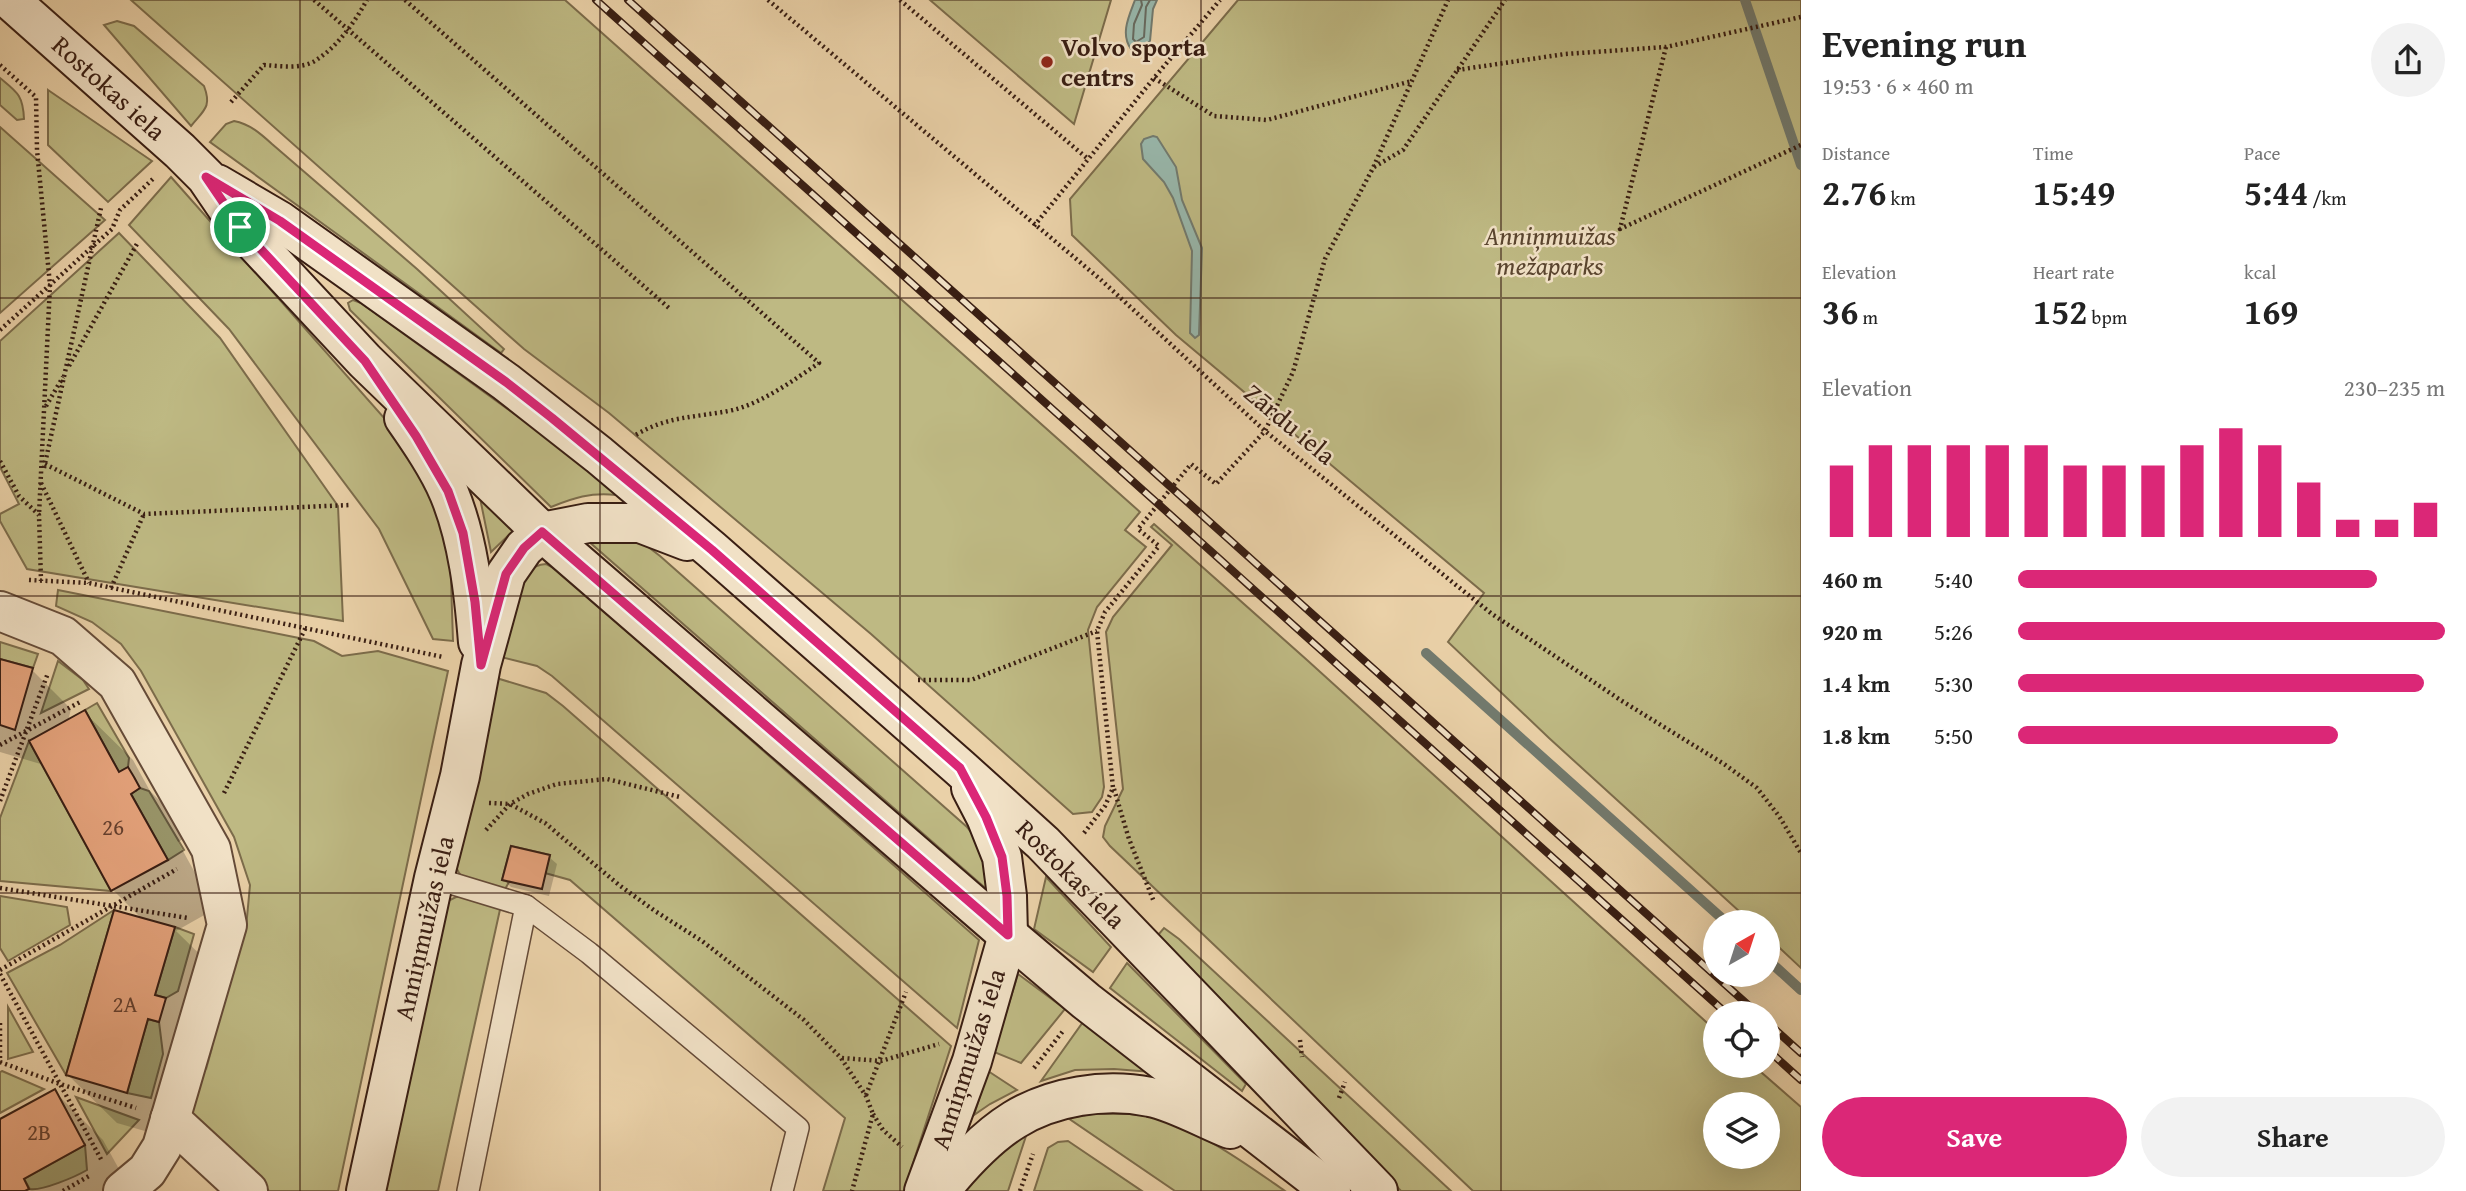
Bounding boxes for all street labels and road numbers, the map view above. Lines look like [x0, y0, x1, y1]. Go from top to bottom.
street label: Rostokas iela [44, 26, 176, 150]
street label: Zārdu iela [1236, 374, 1345, 474]
street label: Rostokas iela [1007, 810, 1136, 938]
street label: Anniņmuižas iela [383, 831, 464, 1024]
street label: Anniņmuižas iela [920, 963, 1015, 1154]

